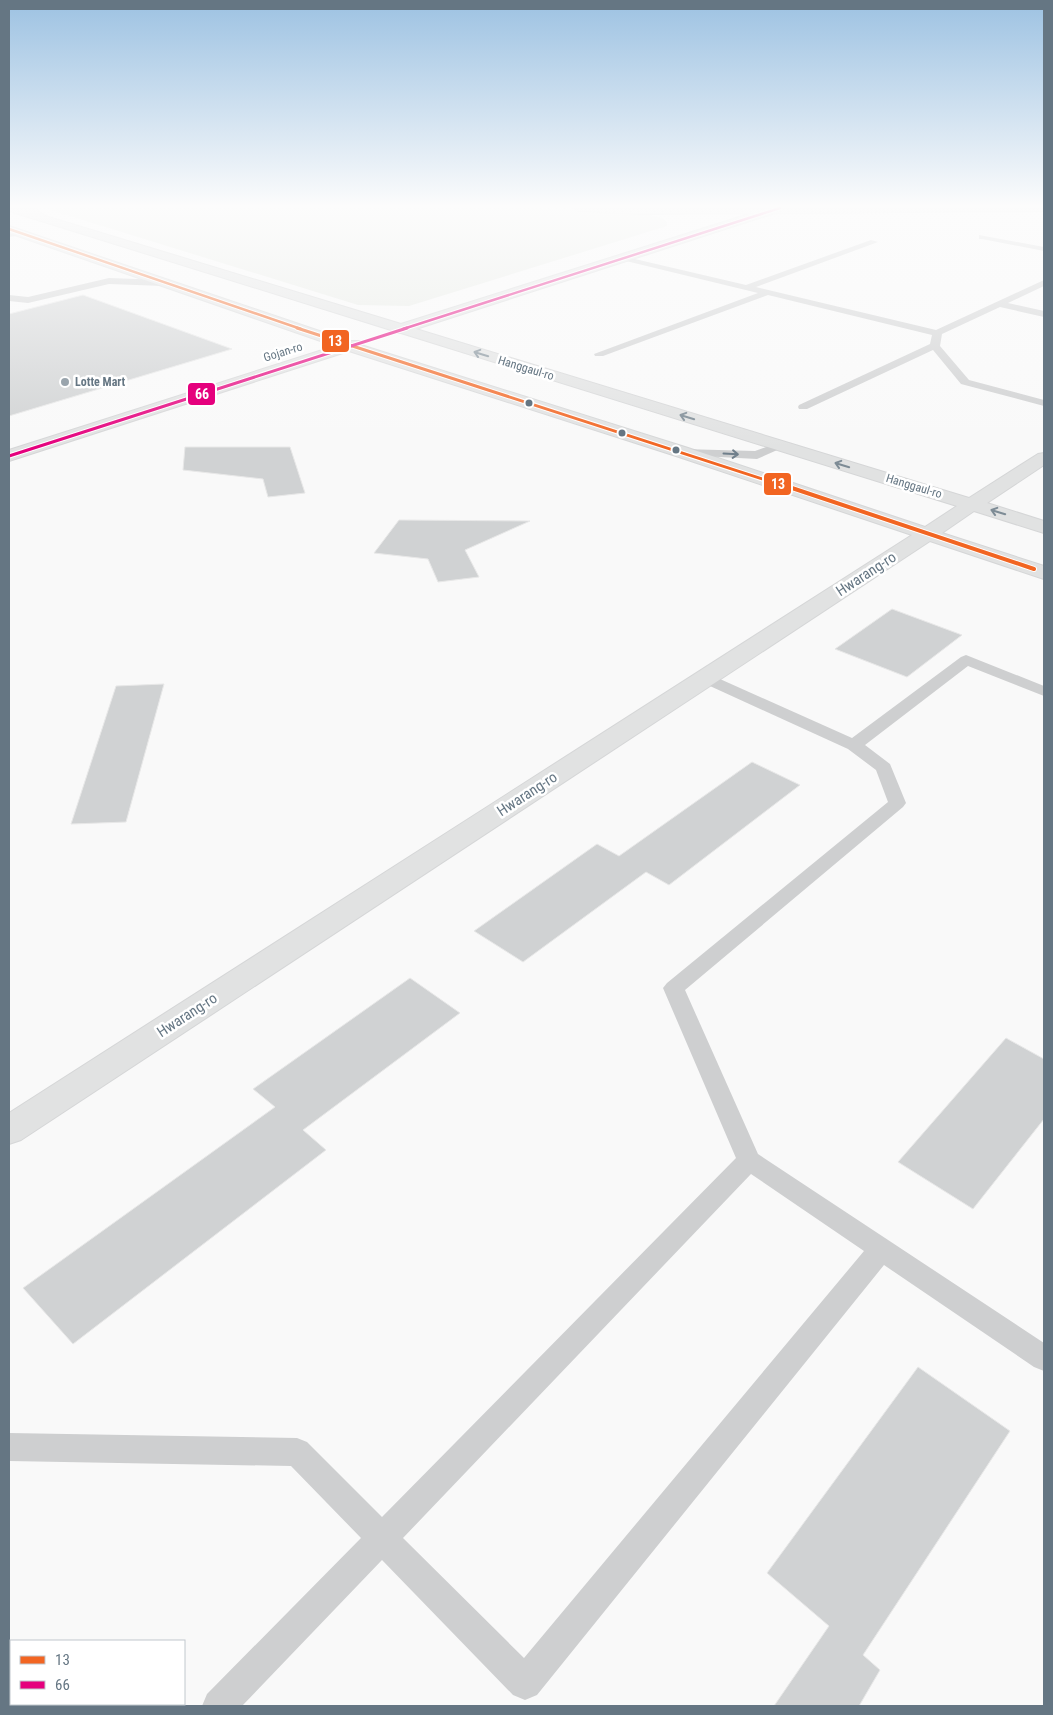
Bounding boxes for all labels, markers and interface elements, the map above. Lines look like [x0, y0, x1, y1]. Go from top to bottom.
line badge: 13 [321, 329, 350, 353]
text: 13 [328, 333, 342, 349]
street label: Gojan-ro [262, 339, 304, 365]
one-way arrow [474, 349, 490, 359]
street label: Hanggaul-ro [496, 353, 556, 383]
place label: Lotte Mart [75, 375, 126, 389]
marker: Lotte Mart [59, 376, 71, 388]
line badge: 66 [187, 382, 216, 406]
text: 66 [195, 386, 209, 402]
unlabelled marker [524, 398, 534, 408]
one-way arrow [680, 412, 695, 421]
unlabelled marker [617, 428, 627, 438]
unlabelled marker [671, 445, 681, 455]
one-way arrow [722, 449, 739, 459]
one-way arrow [835, 459, 851, 469]
street label: Hanggaul-ro [884, 471, 944, 501]
line badge: 13 [763, 472, 792, 496]
text: 13 [771, 476, 785, 492]
one-way arrow [990, 507, 1006, 517]
street label: Hwarang-ro [833, 548, 899, 600]
street label: Hwarang-ro [494, 768, 560, 820]
street label: Hwarang-ro [154, 989, 220, 1041]
legend [10, 1640, 185, 1705]
text: 13 [55, 1651, 70, 1669]
text: 66 [55, 1676, 70, 1694]

